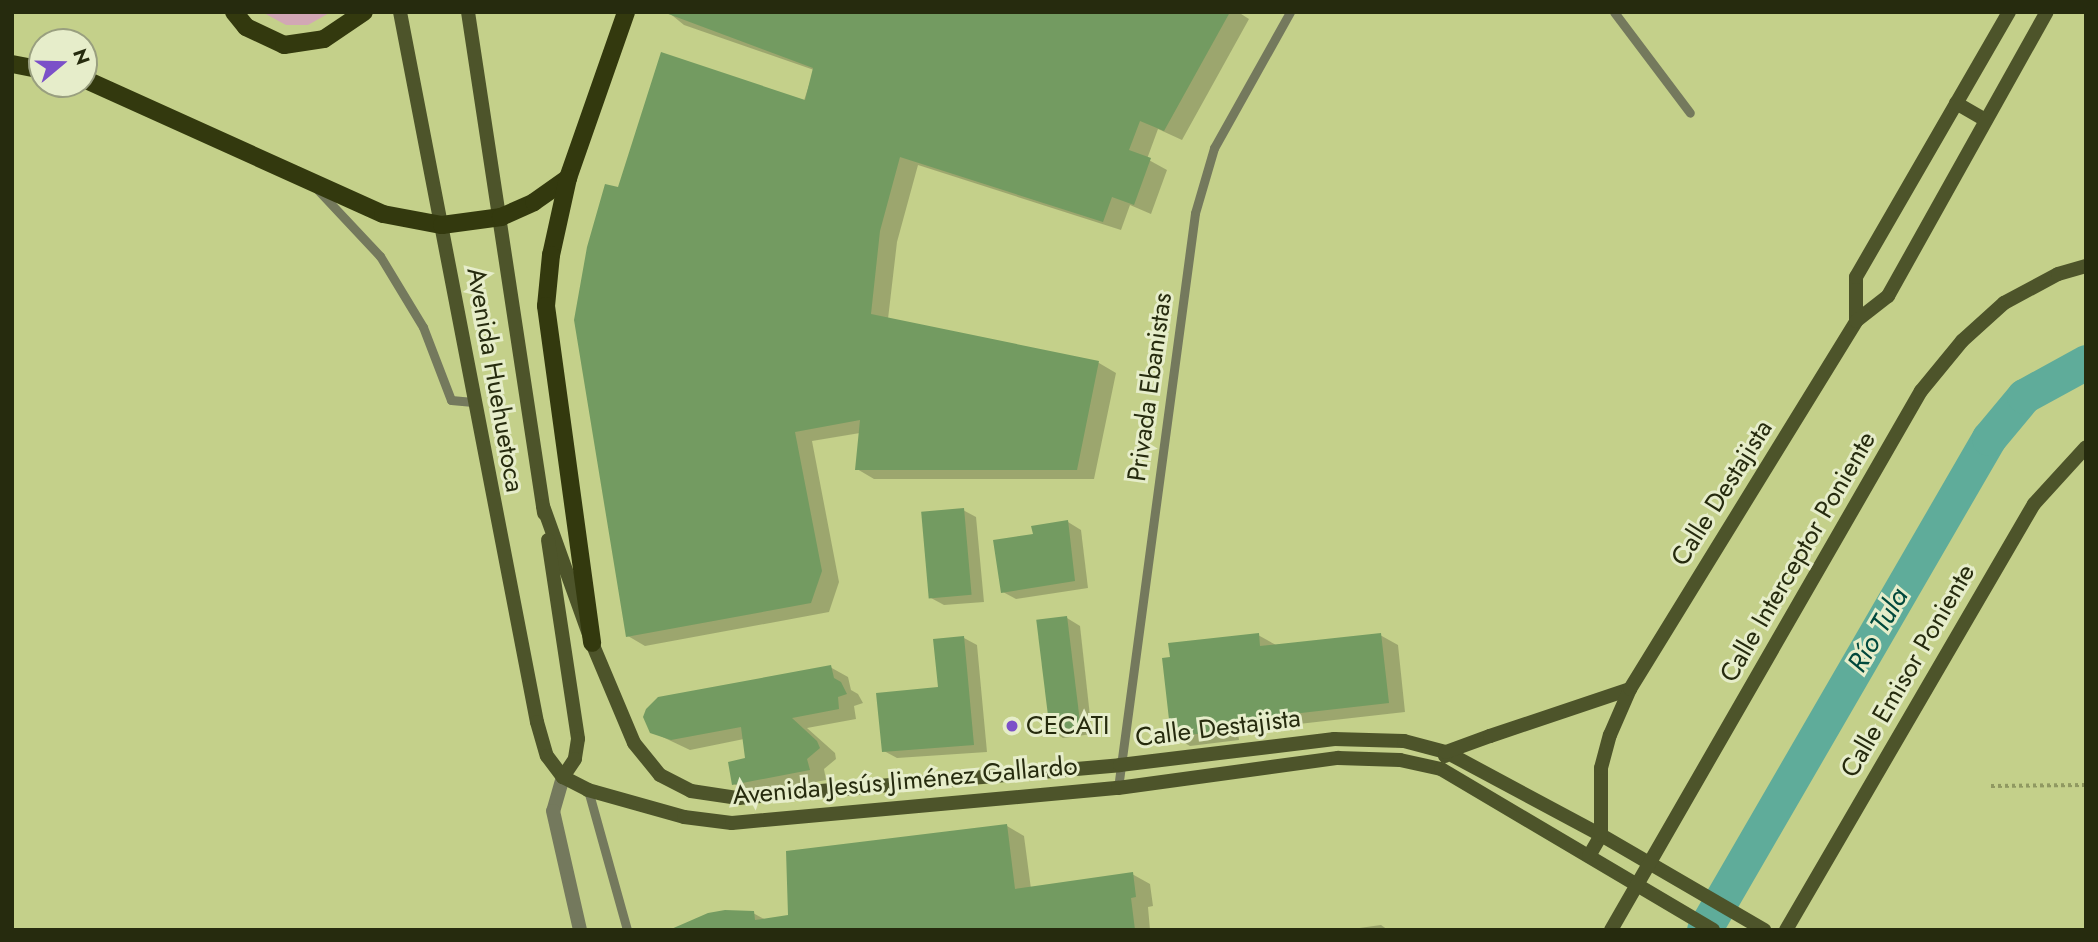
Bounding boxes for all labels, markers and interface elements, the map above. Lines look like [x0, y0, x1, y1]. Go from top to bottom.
north arrow [28, 28, 98, 98]
text: N [66, 45, 97, 68]
street label: Avenida Huehuetoca [460, 265, 530, 495]
street label: Privada Ebanistas [1121, 291, 1179, 483]
street label: Calle Destajista [1665, 414, 1779, 572]
street label: Calle Interceptor Poniente [1713, 426, 1883, 688]
street label: Calle Emisor Poniente [1834, 559, 1982, 783]
water label: Río Tula [1840, 582, 1916, 678]
street label: Calle Destajista [1134, 702, 1302, 754]
place label: CECATI [1026, 710, 1109, 742]
marker: CECATI [1004, 718, 1020, 734]
street label: Avenida Jesús Jiménez Gallardo [731, 750, 1079, 812]

